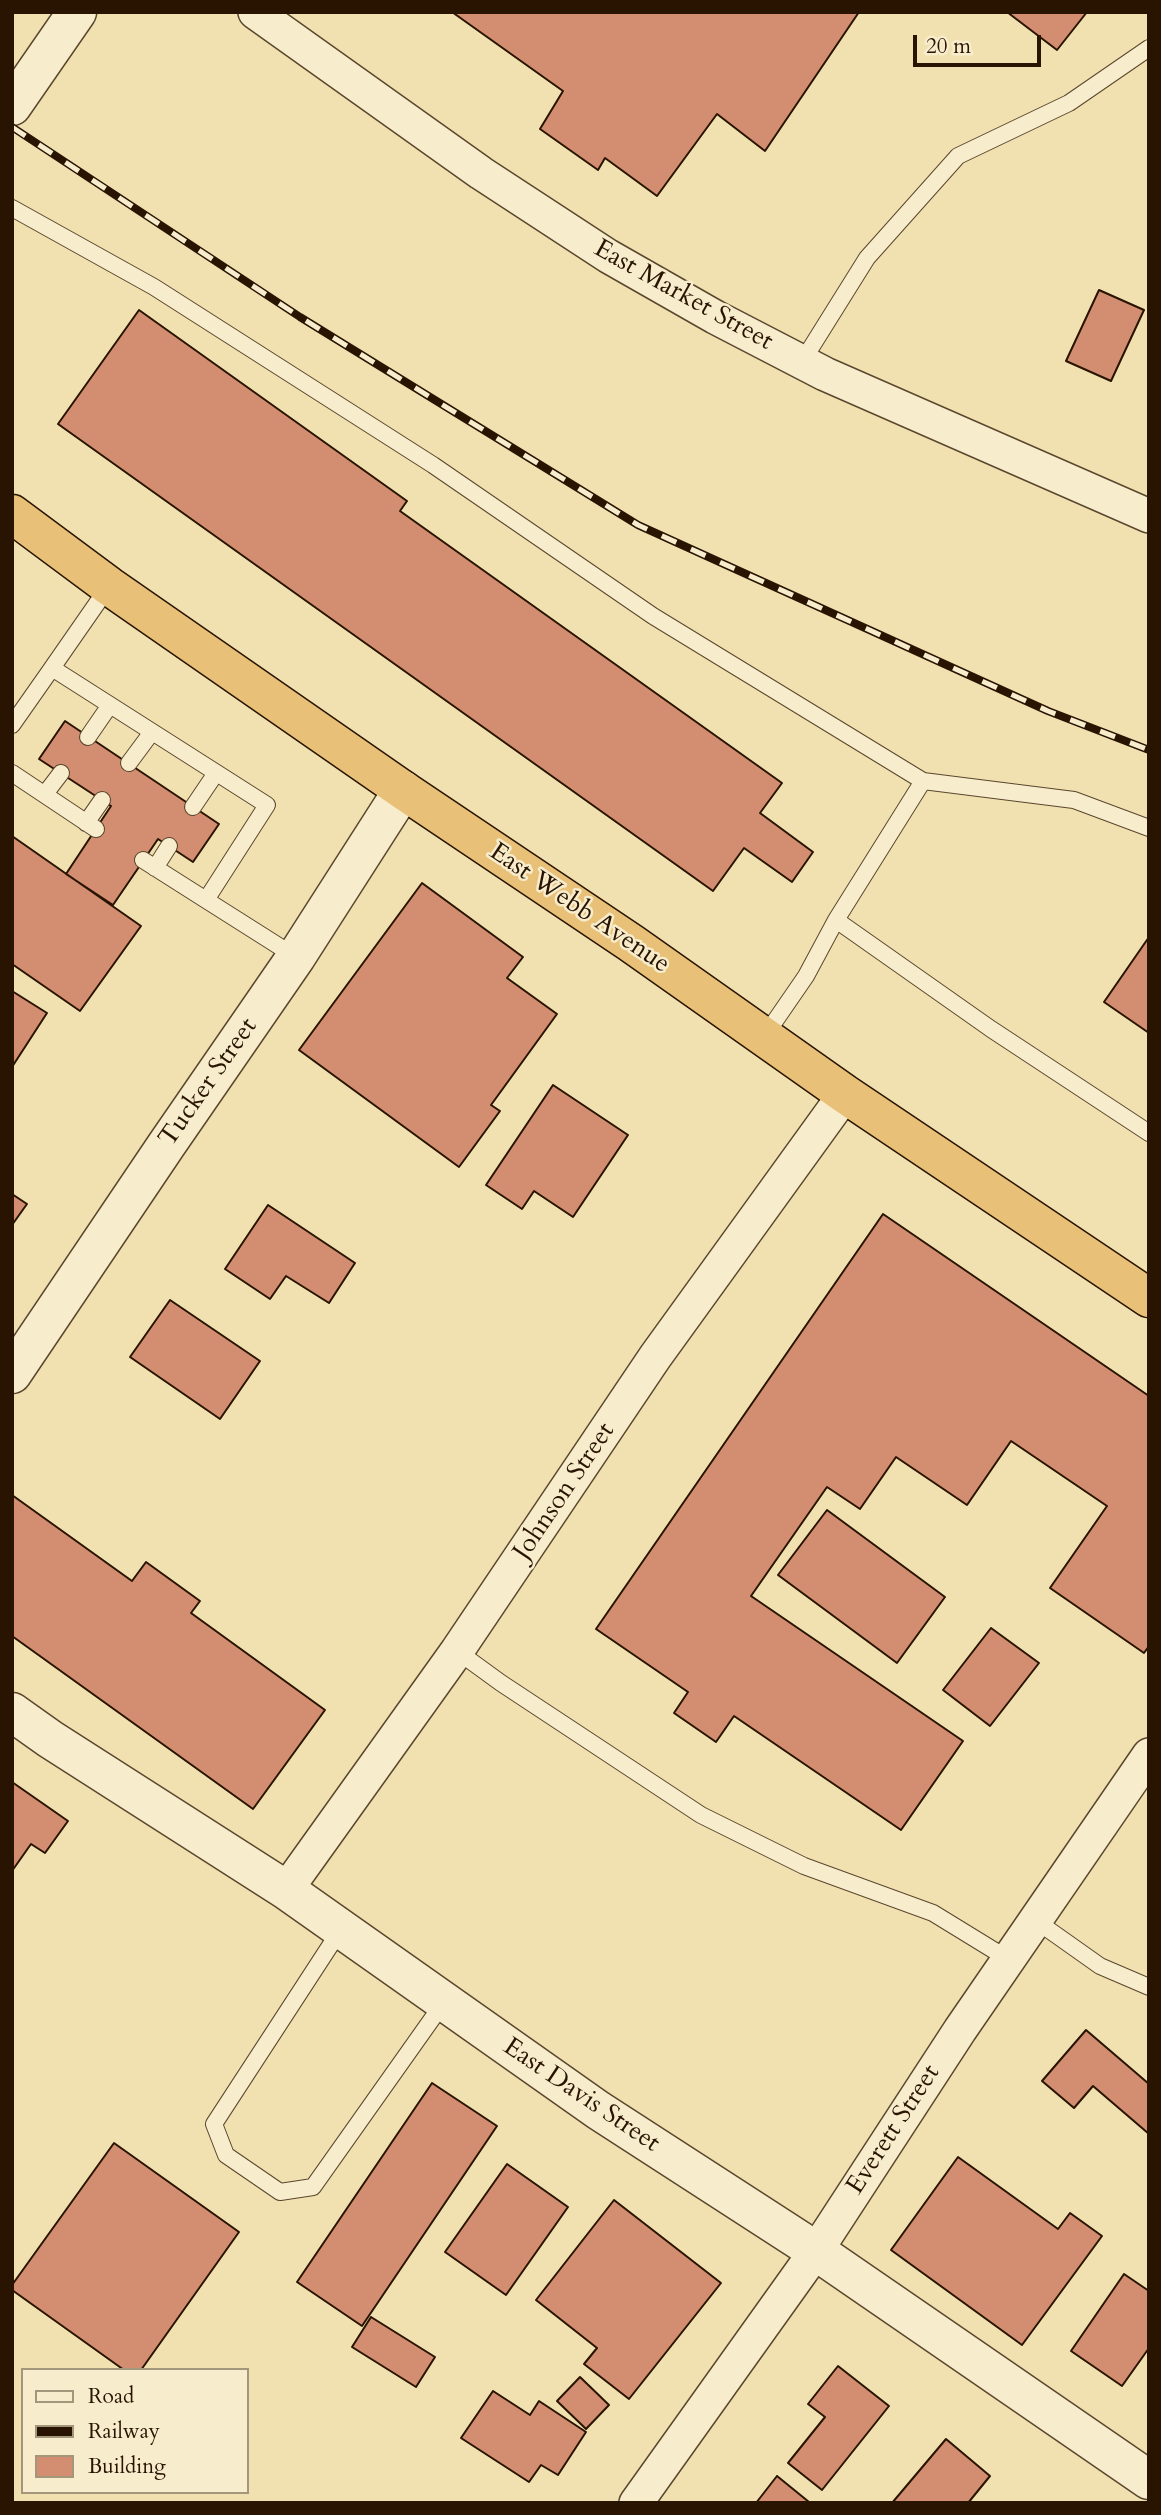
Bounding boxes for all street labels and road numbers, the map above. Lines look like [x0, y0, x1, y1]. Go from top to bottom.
street label: East Market Street [588, 234, 778, 358]
street label: East Webb Avenue [483, 837, 675, 981]
street label: Tucker Street [153, 1013, 265, 1153]
street label: Johnson Street [508, 1417, 622, 1567]
street label: East Davis Street [497, 2032, 665, 2160]
street label: Everett Street [841, 2059, 947, 2201]

